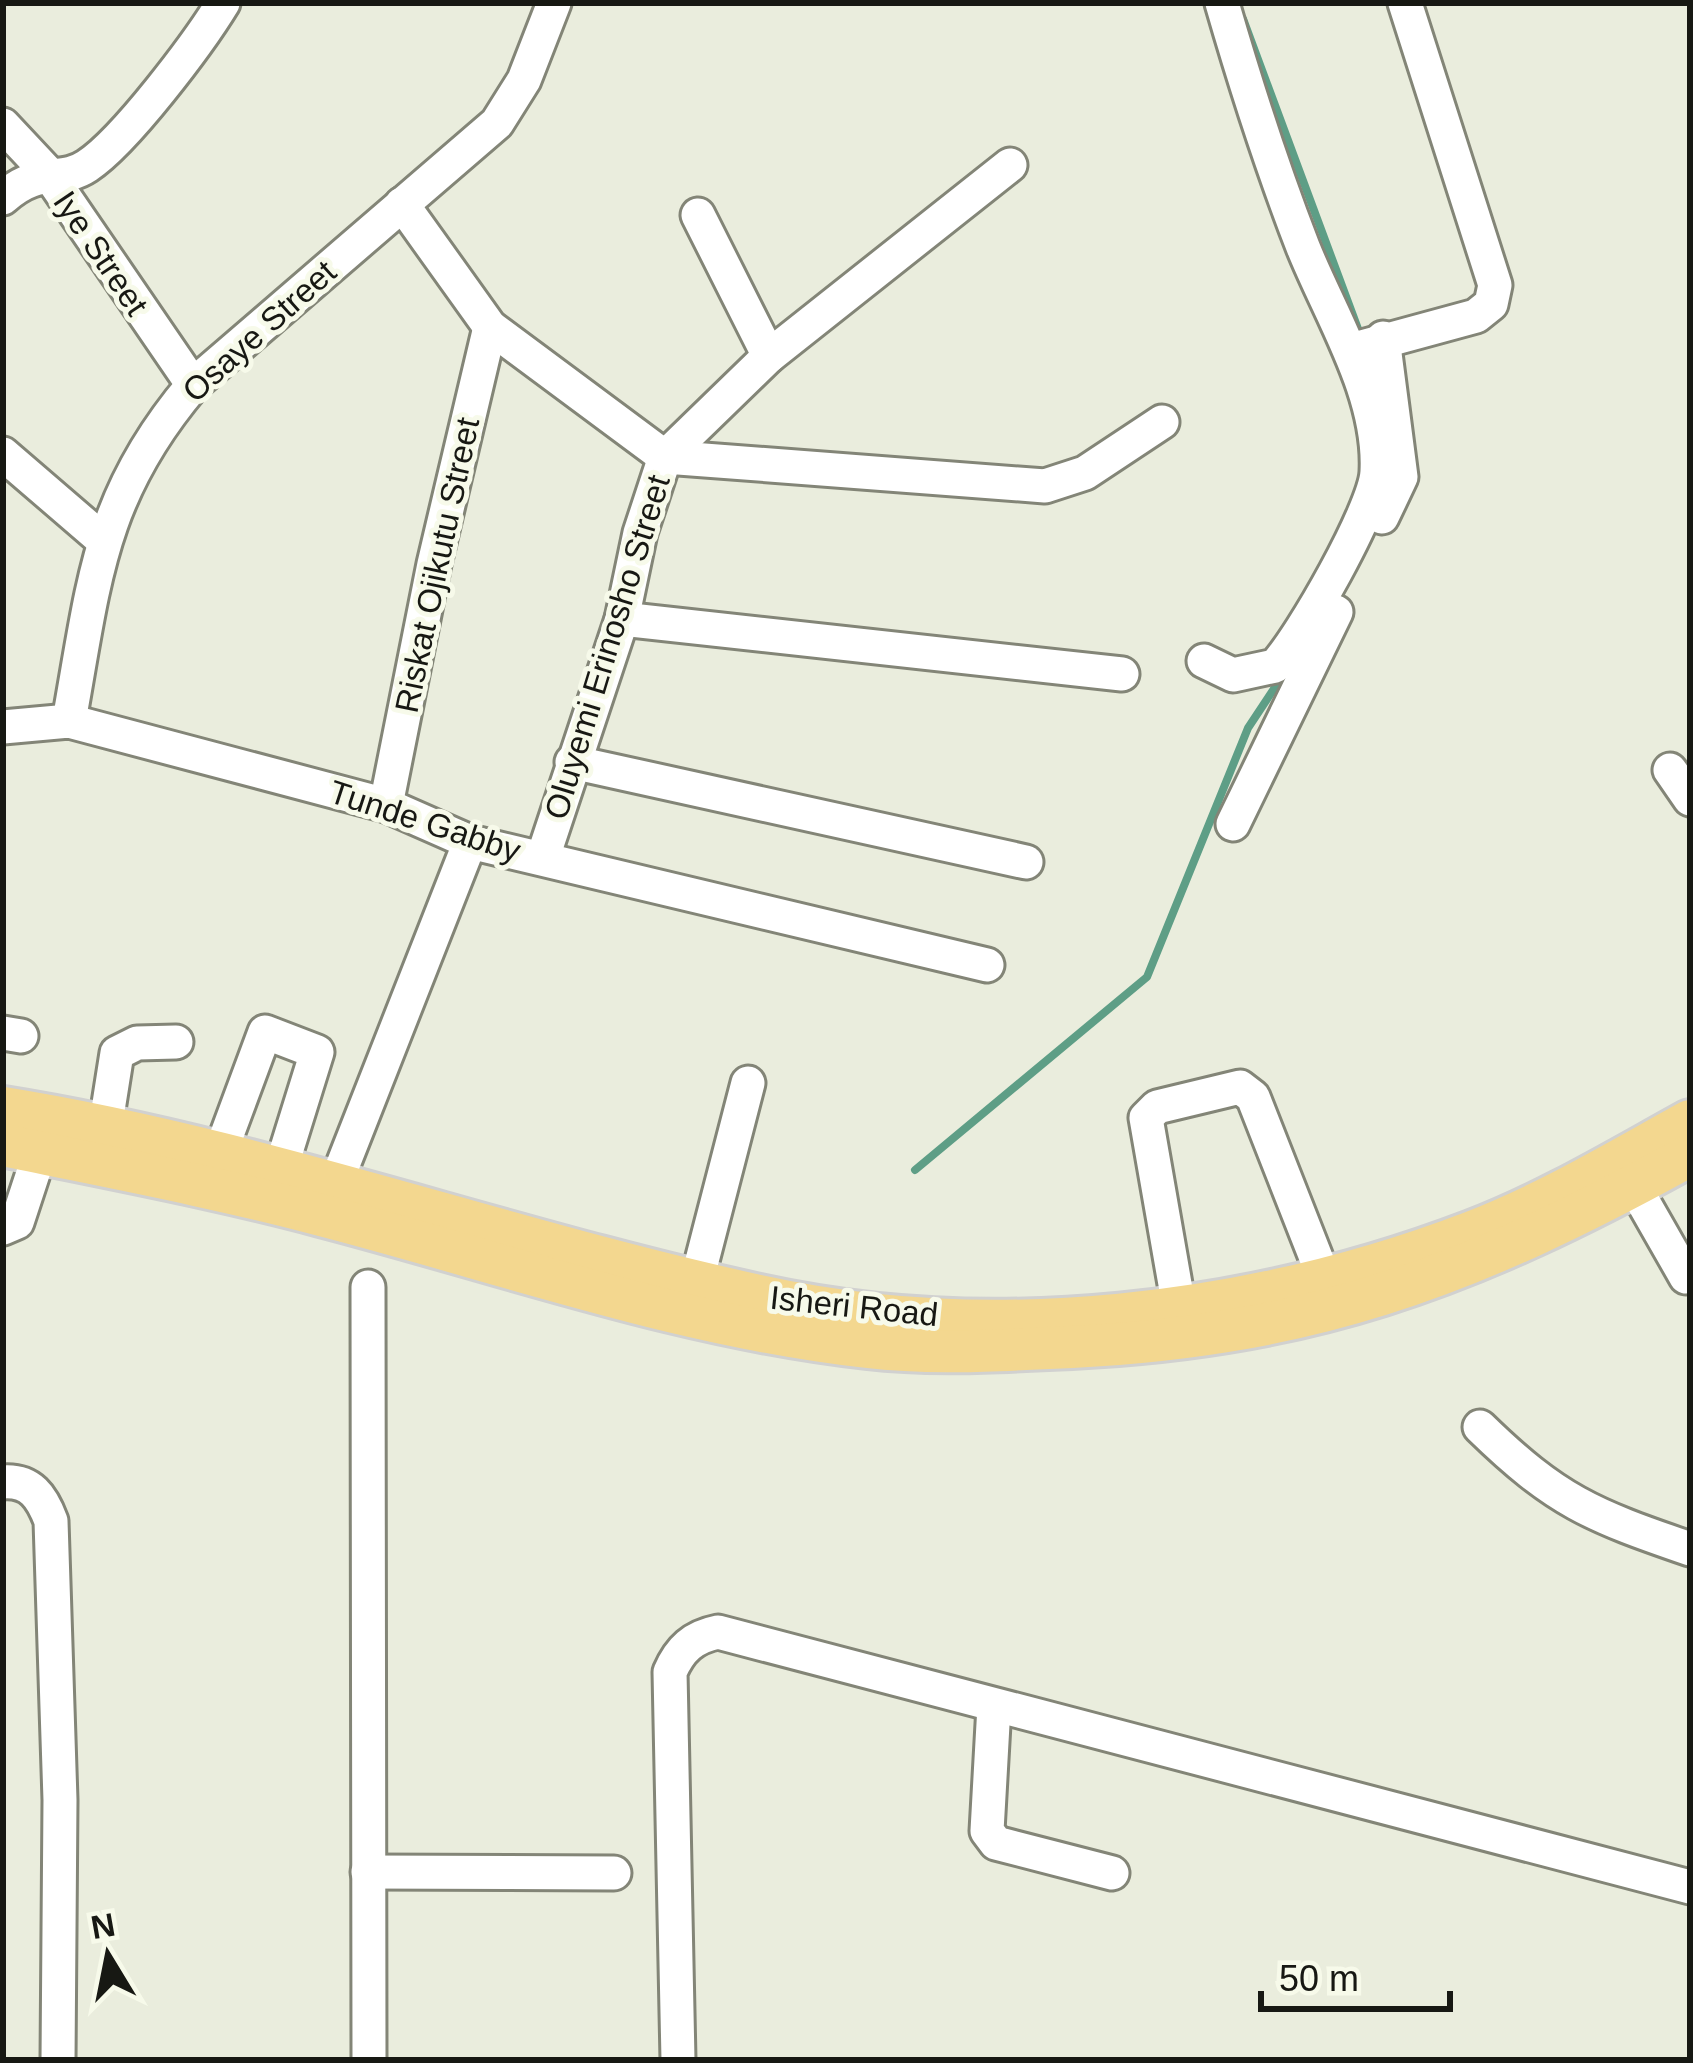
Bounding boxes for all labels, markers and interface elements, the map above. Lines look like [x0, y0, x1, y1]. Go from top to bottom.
street label: Iye Street [46, 184, 156, 322]
street label: Osaye Street [175, 253, 343, 409]
street label: Riskat Ojikutu Street [388, 414, 486, 716]
street label: Oluyemi Erinosho Street [537, 471, 677, 823]
street label: Tunde Gabby [325, 773, 526, 869]
street label: Isheri Road [768, 1279, 940, 1333]
north arrow [48, 1895, 168, 2015]
text: N [88, 1906, 118, 1946]
scale bar [1261, 1937, 1450, 2011]
text: 50 m [1279, 1958, 1359, 1999]

